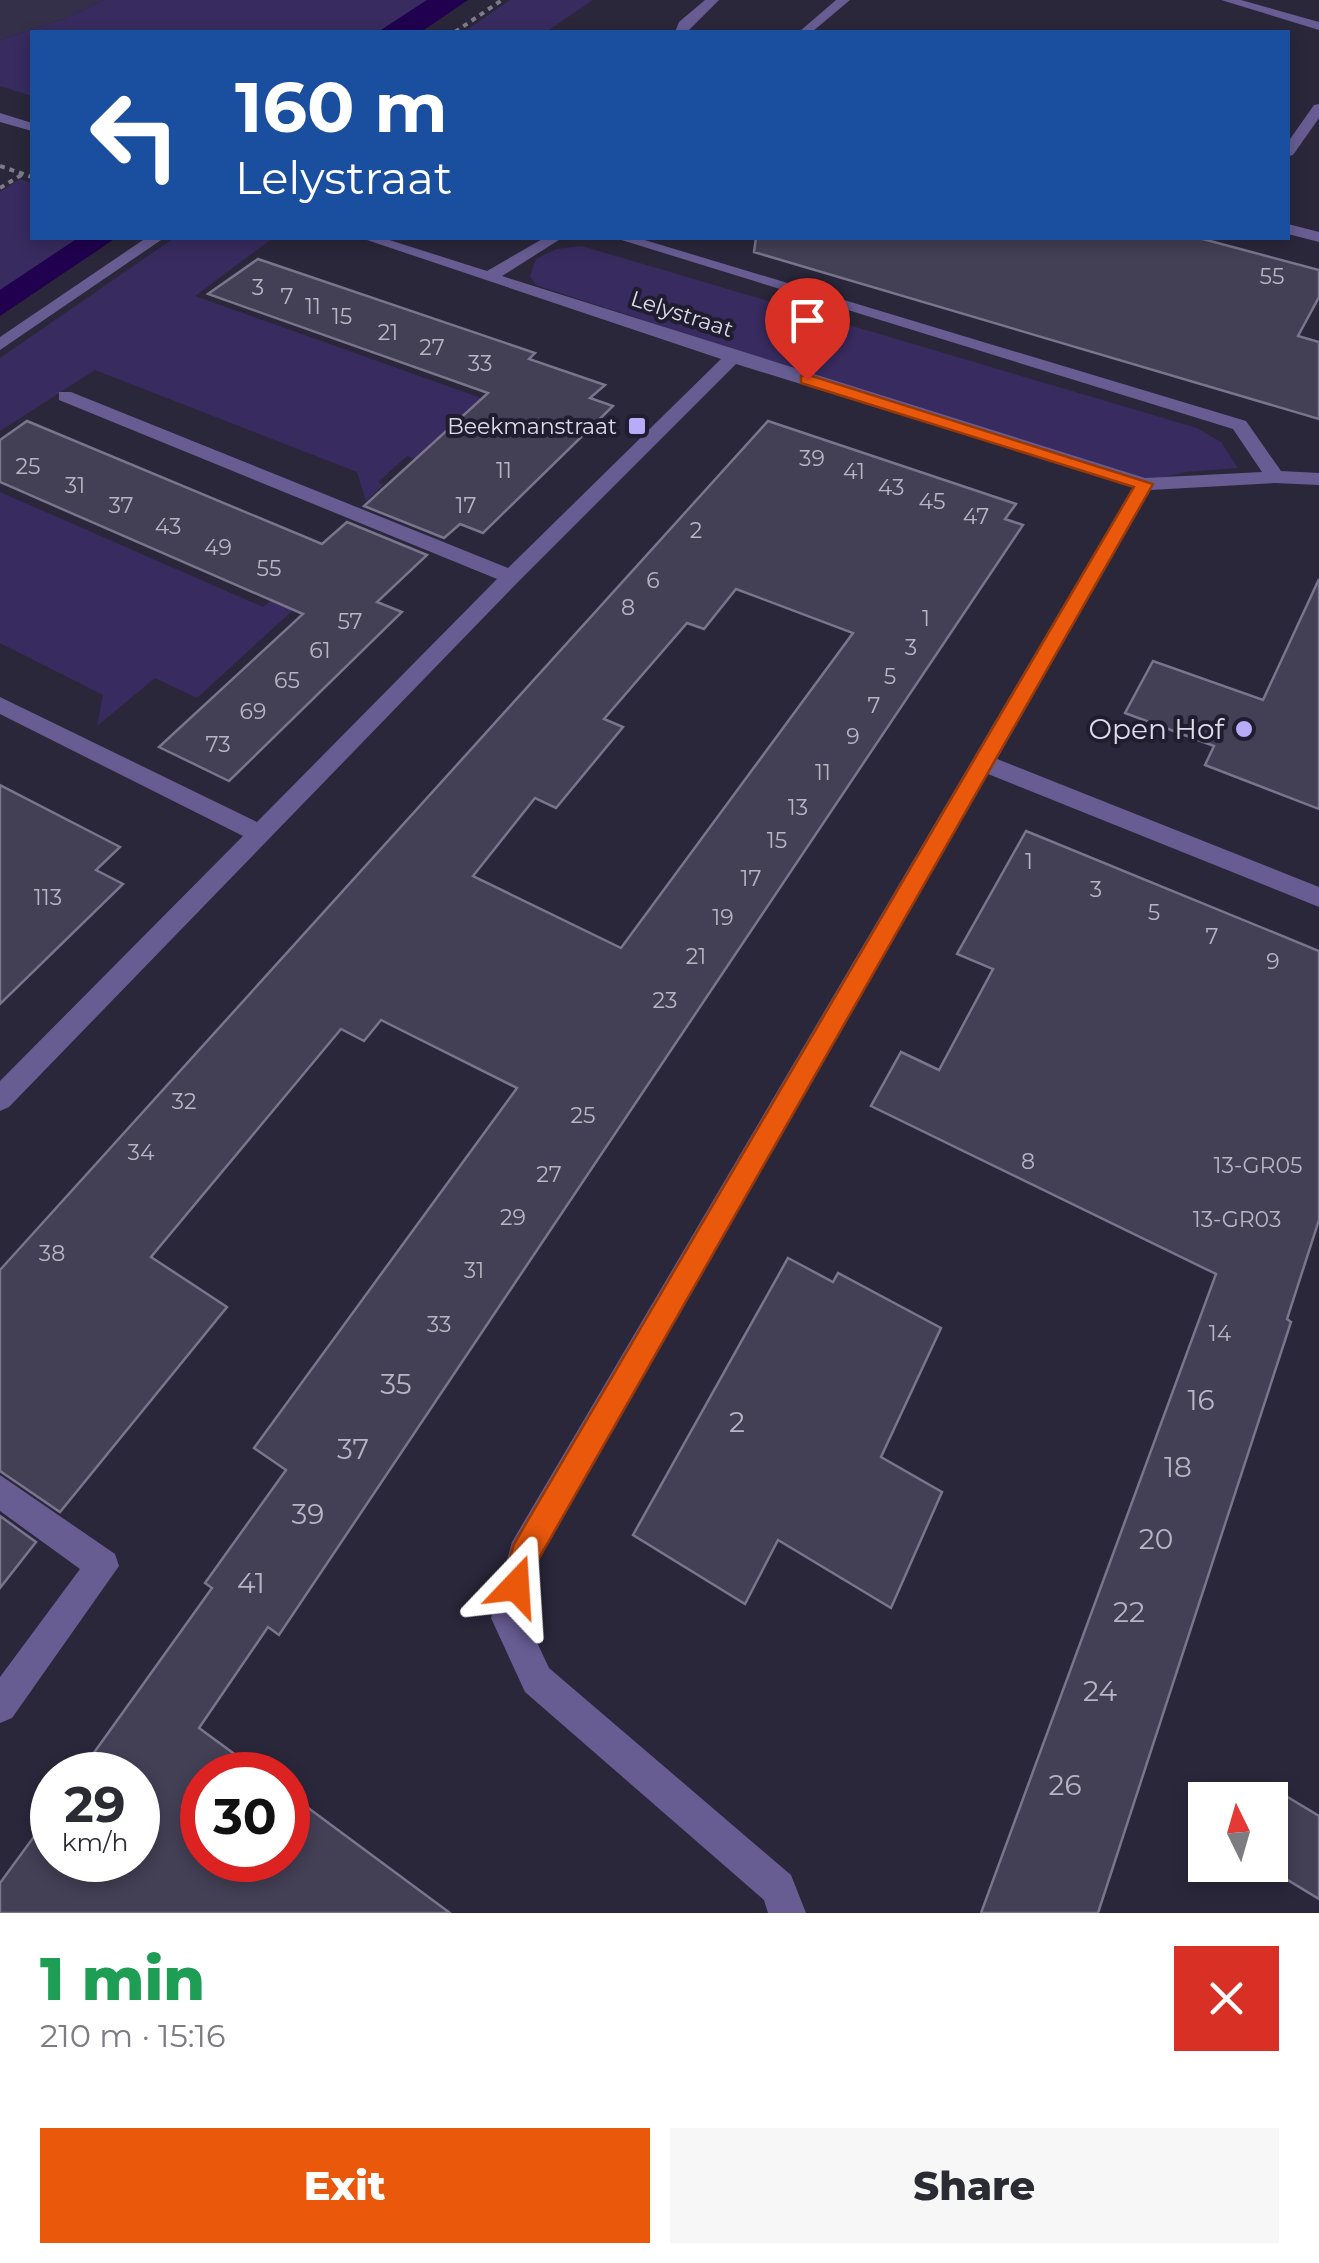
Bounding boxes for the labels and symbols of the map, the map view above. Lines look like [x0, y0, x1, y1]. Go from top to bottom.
house number: 55 [1260, 263, 1284, 290]
house number: 3 [252, 274, 264, 301]
pin [765, 278, 850, 381]
house number: 7 [281, 283, 294, 310]
street label: Lelystraat [627, 285, 737, 343]
house number: 11 [305, 293, 321, 320]
house number: 15 [332, 303, 352, 330]
house number: 21 [378, 319, 398, 346]
house number: 27 [419, 334, 445, 361]
house number: 33 [468, 350, 492, 377]
place label: Beekmanstraat [447, 413, 617, 440]
marker: Beekmanstraat [626, 415, 648, 437]
house number: 39 [799, 445, 825, 472]
house number: 25 [16, 453, 40, 480]
house number: 11 [496, 457, 512, 484]
house number: 41 [843, 458, 865, 485]
house number: 31 [65, 472, 85, 499]
house number: 43 [878, 474, 904, 501]
house number: 45 [919, 488, 945, 515]
house number: 37 [108, 492, 134, 519]
house number: 17 [456, 492, 476, 519]
house number: 47 [963, 503, 989, 530]
house number: 43 [155, 513, 181, 540]
house number: 2 [690, 517, 702, 544]
house number: 49 [204, 534, 232, 561]
house number: 55 [257, 555, 281, 582]
house number: 6 [646, 567, 660, 594]
house number: 8 [621, 594, 635, 621]
house number: 1 [922, 605, 930, 632]
house number: 57 [337, 608, 363, 635]
house number: 3 [905, 634, 917, 661]
house number: 61 [309, 637, 331, 664]
house number: 5 [884, 663, 896, 690]
house number: 65 [274, 667, 300, 694]
house number: 7 [868, 692, 881, 719]
house number: 69 [240, 698, 266, 725]
place label: Open Hof [1089, 712, 1226, 746]
marker: Open Hof [1233, 718, 1255, 740]
house number: 9 [846, 723, 860, 750]
house number: 73 [205, 731, 231, 758]
house number: 11 [815, 759, 831, 786]
house number: 13 [788, 794, 808, 821]
house number: 15 [767, 827, 787, 854]
house number: 1 [1025, 848, 1033, 875]
house number: 17 [741, 865, 761, 892]
house number: 3 [1090, 876, 1102, 903]
house number: 113 [34, 884, 62, 911]
house number: 5 [1148, 899, 1160, 926]
house number: 19 [712, 904, 734, 931]
house number: 7 [1206, 923, 1219, 950]
house number: 21 [686, 943, 706, 970]
house number: 9 [1266, 948, 1280, 975]
house number: 23 [653, 987, 677, 1014]
house number: 32 [172, 1088, 196, 1115]
house number: 25 [571, 1102, 595, 1129]
house number: 34 [128, 1139, 155, 1166]
house number: 8 [1021, 1148, 1035, 1175]
house number: 13-GR05 [1214, 1152, 1302, 1179]
house number: 27 [536, 1161, 562, 1188]
house number: 29 [500, 1204, 526, 1231]
house number: 13-GR03 [1193, 1206, 1281, 1233]
house number: 38 [39, 1240, 65, 1267]
house number: 31 [464, 1257, 484, 1284]
house number: 33 [427, 1311, 451, 1338]
house number: 14 [1209, 1320, 1232, 1347]
house number: 35 [380, 1367, 412, 1401]
house number: 16 [1187, 1383, 1215, 1417]
house number: 2 [729, 1405, 745, 1439]
house number: 37 [337, 1432, 369, 1466]
house number: 18 [1164, 1450, 1192, 1484]
house number: 39 [292, 1497, 324, 1531]
house number: 20 [1139, 1522, 1173, 1556]
position arrow [464, 1534, 568, 1638]
house number: 41 [237, 1566, 265, 1600]
house number: 22 [1113, 1595, 1145, 1629]
house number: 24 [1083, 1674, 1117, 1708]
speed limit sign: 30 [180, 1752, 310, 1882]
house number: 26 [1049, 1768, 1081, 1802]
north arrow [1188, 1782, 1288, 1882]

